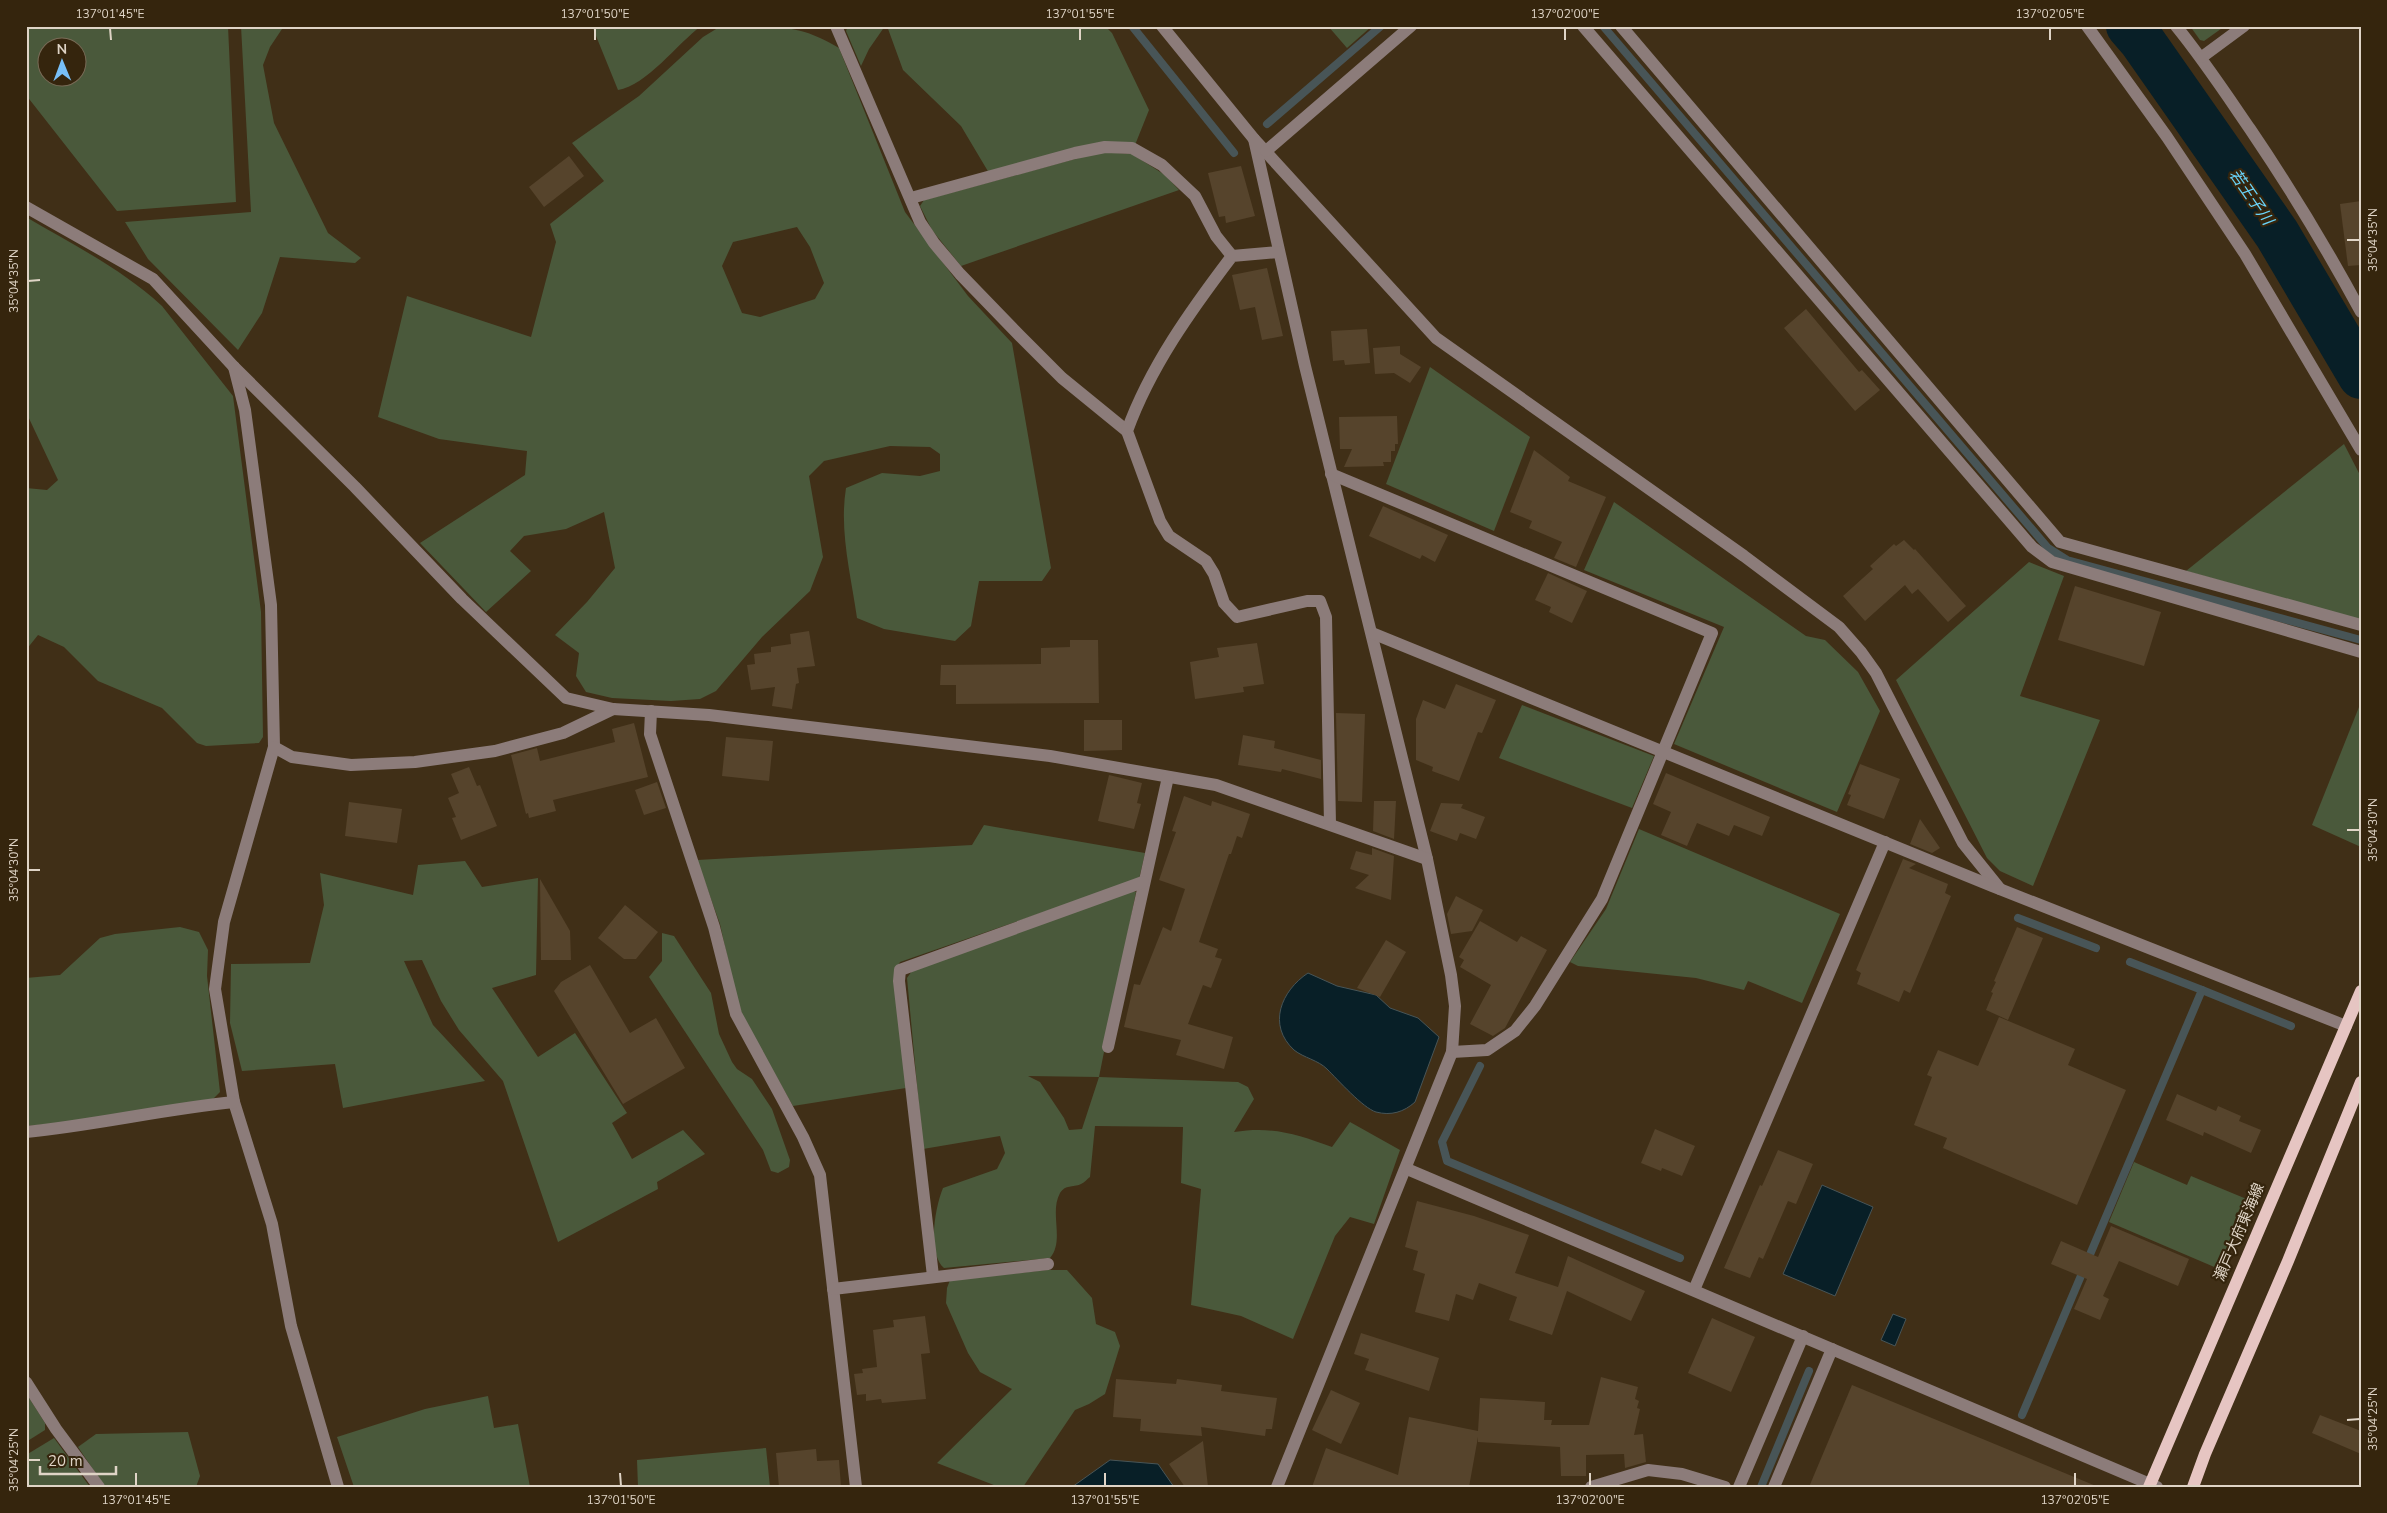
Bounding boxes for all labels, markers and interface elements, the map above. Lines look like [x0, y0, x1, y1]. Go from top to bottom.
text: 137°01'45"E [75, 6, 145, 22]
text: 137°01'50"E [560, 6, 630, 22]
text: 137°01'55"E [1045, 6, 1115, 22]
text: 137°02'00"E [1530, 6, 1600, 22]
text: 137°02'05"E [2015, 6, 2085, 22]
north arrow [38, 38, 88, 88]
text: N [56, 40, 67, 59]
water label: 若王子川 [2224, 164, 2280, 231]
text: 35°04'35"N [2365, 208, 2381, 272]
text: 35°04'35"N [6, 249, 22, 313]
text: 35°04'30"N [2365, 798, 2381, 862]
text: 35°04'30"N [6, 838, 22, 902]
street label: 瀬戸大府東海線 [2209, 1180, 2269, 1284]
text: 35°04'25"N [2365, 1387, 2381, 1451]
text: 35°04'25"N [6, 1428, 22, 1492]
scale bar [40, 1443, 116, 1475]
text: 20 m [48, 1451, 83, 1471]
text: 137°01'45"E [101, 1492, 171, 1508]
text: 137°01'50"E [586, 1492, 656, 1508]
text: 137°01'55"E [1070, 1492, 1140, 1508]
text: 137°02'00"E [1555, 1492, 1625, 1508]
text: 137°02'05"E [2040, 1492, 2110, 1508]

